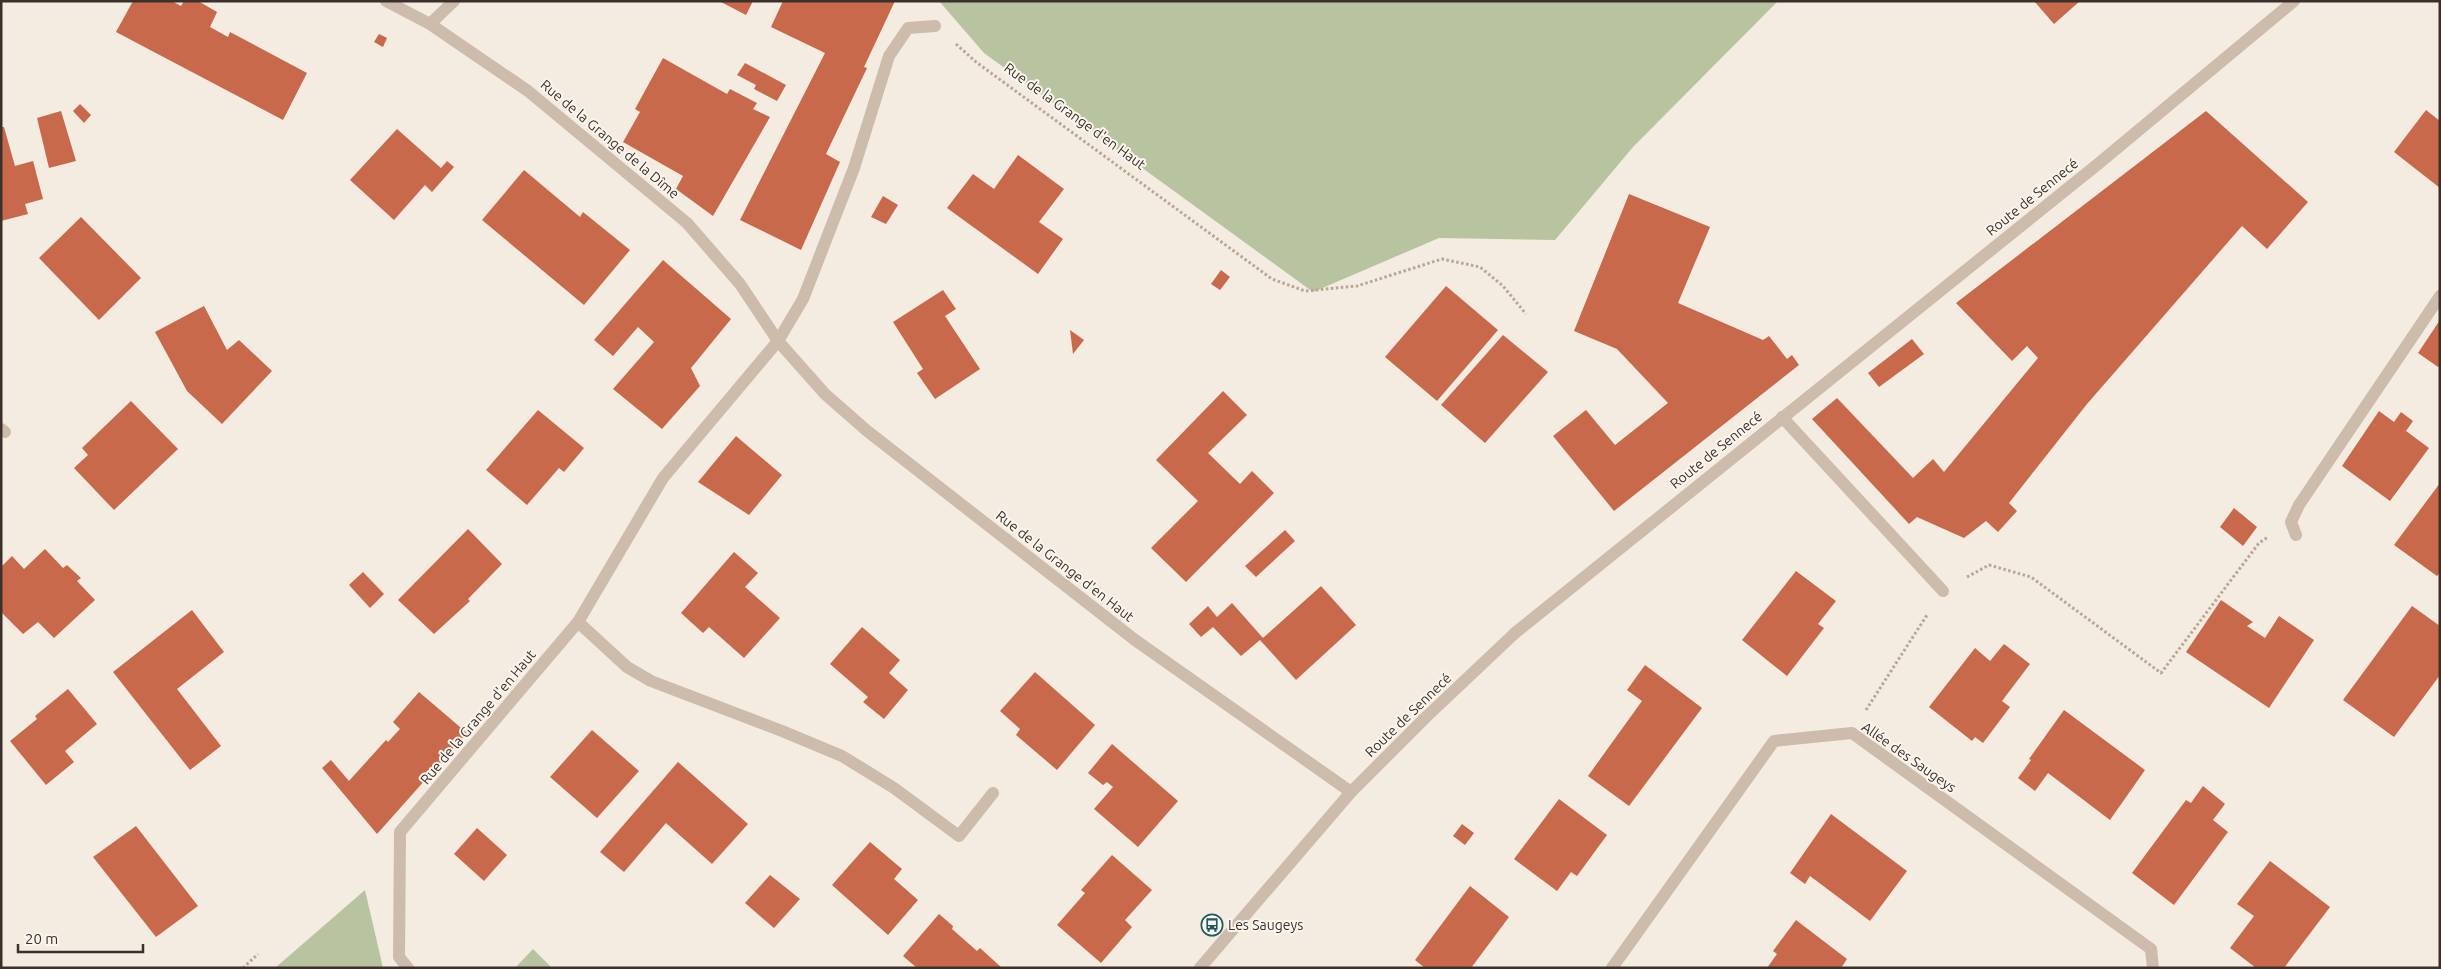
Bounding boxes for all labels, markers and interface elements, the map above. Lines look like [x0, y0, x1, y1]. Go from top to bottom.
street label: Rue de la Grange d'en Haut [1001, 59, 1149, 173]
street label: Rue de la Grange de la Dîme [537, 76, 683, 202]
street label: Route de Sennecé [1983, 155, 2081, 239]
street label: Route de Sennecé [1667, 408, 1765, 492]
street label: Rue de la Grange d'en Haut [993, 507, 1138, 625]
street label: Rue de la Grange d'en Haut [417, 646, 539, 787]
street label: Route de Sennecé [1362, 670, 1454, 760]
street label: Allée des Saugeys [1859, 718, 1959, 796]
bus stop icon: Les Saugeys [1200, 913, 1224, 937]
place label: Les Saugeys [1228, 917, 1303, 933]
scale bar [18, 922, 142, 954]
text: 20 m [25, 930, 58, 947]

